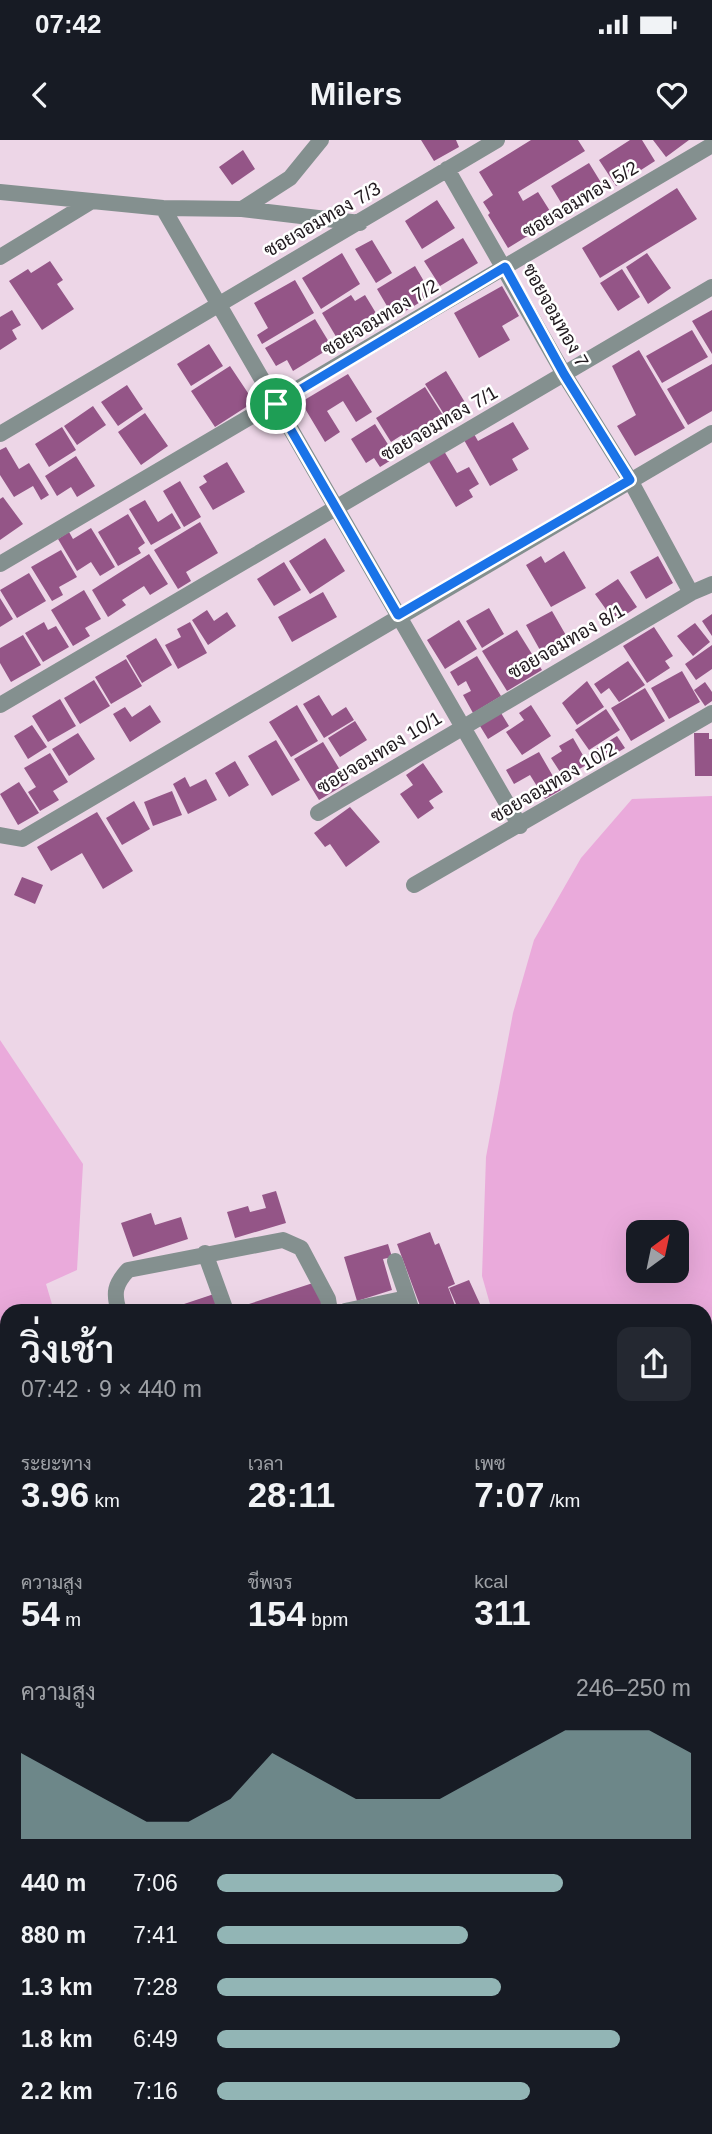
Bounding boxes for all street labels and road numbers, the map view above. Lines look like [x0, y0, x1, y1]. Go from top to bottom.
street label: ซอยจอมทอง 5/2 [519, 157, 642, 242]
street label: ซอยจอมทอง 7/3 [260, 178, 384, 261]
street label: ซอยจอมทอง 7 [518, 260, 593, 371]
street label: ซอยจอมทอง 7/2 [319, 275, 442, 360]
street label: ซอยจอมทอง 7/1 [377, 382, 501, 465]
street label: ซอยจอมทอง 8/1 [504, 600, 628, 683]
street label: ซอยจอมทอง 10/1 [313, 707, 445, 798]
street label: ซอยจอมทอง 10/2 [487, 738, 620, 827]

